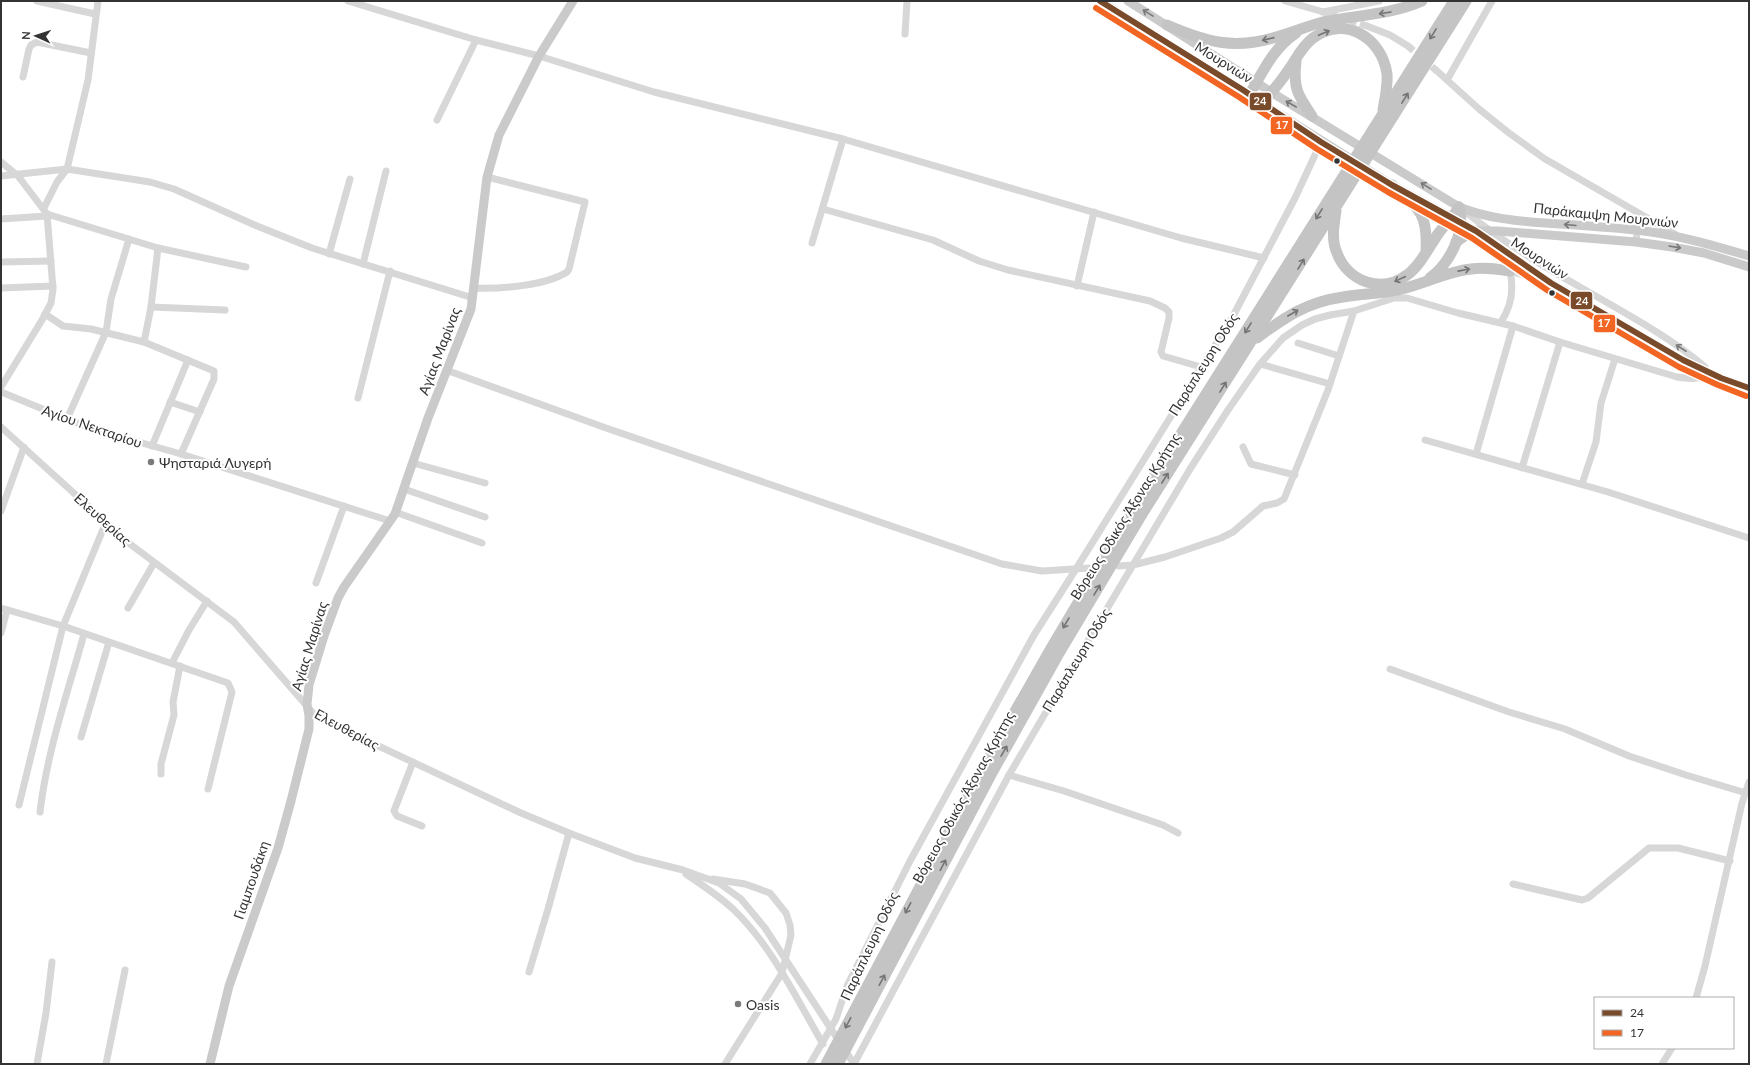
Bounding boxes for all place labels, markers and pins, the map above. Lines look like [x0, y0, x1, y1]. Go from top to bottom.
unlabelled marker [1332, 156, 1342, 166]
unlabelled marker [1547, 288, 1557, 298]
place label: Ψησταριά Λυγερή [159, 454, 271, 471]
marker: Ψησταριά Λυγερή [146, 457, 156, 467]
place label: Oasis [746, 996, 779, 1013]
marker: Oasis [733, 999, 743, 1009]

